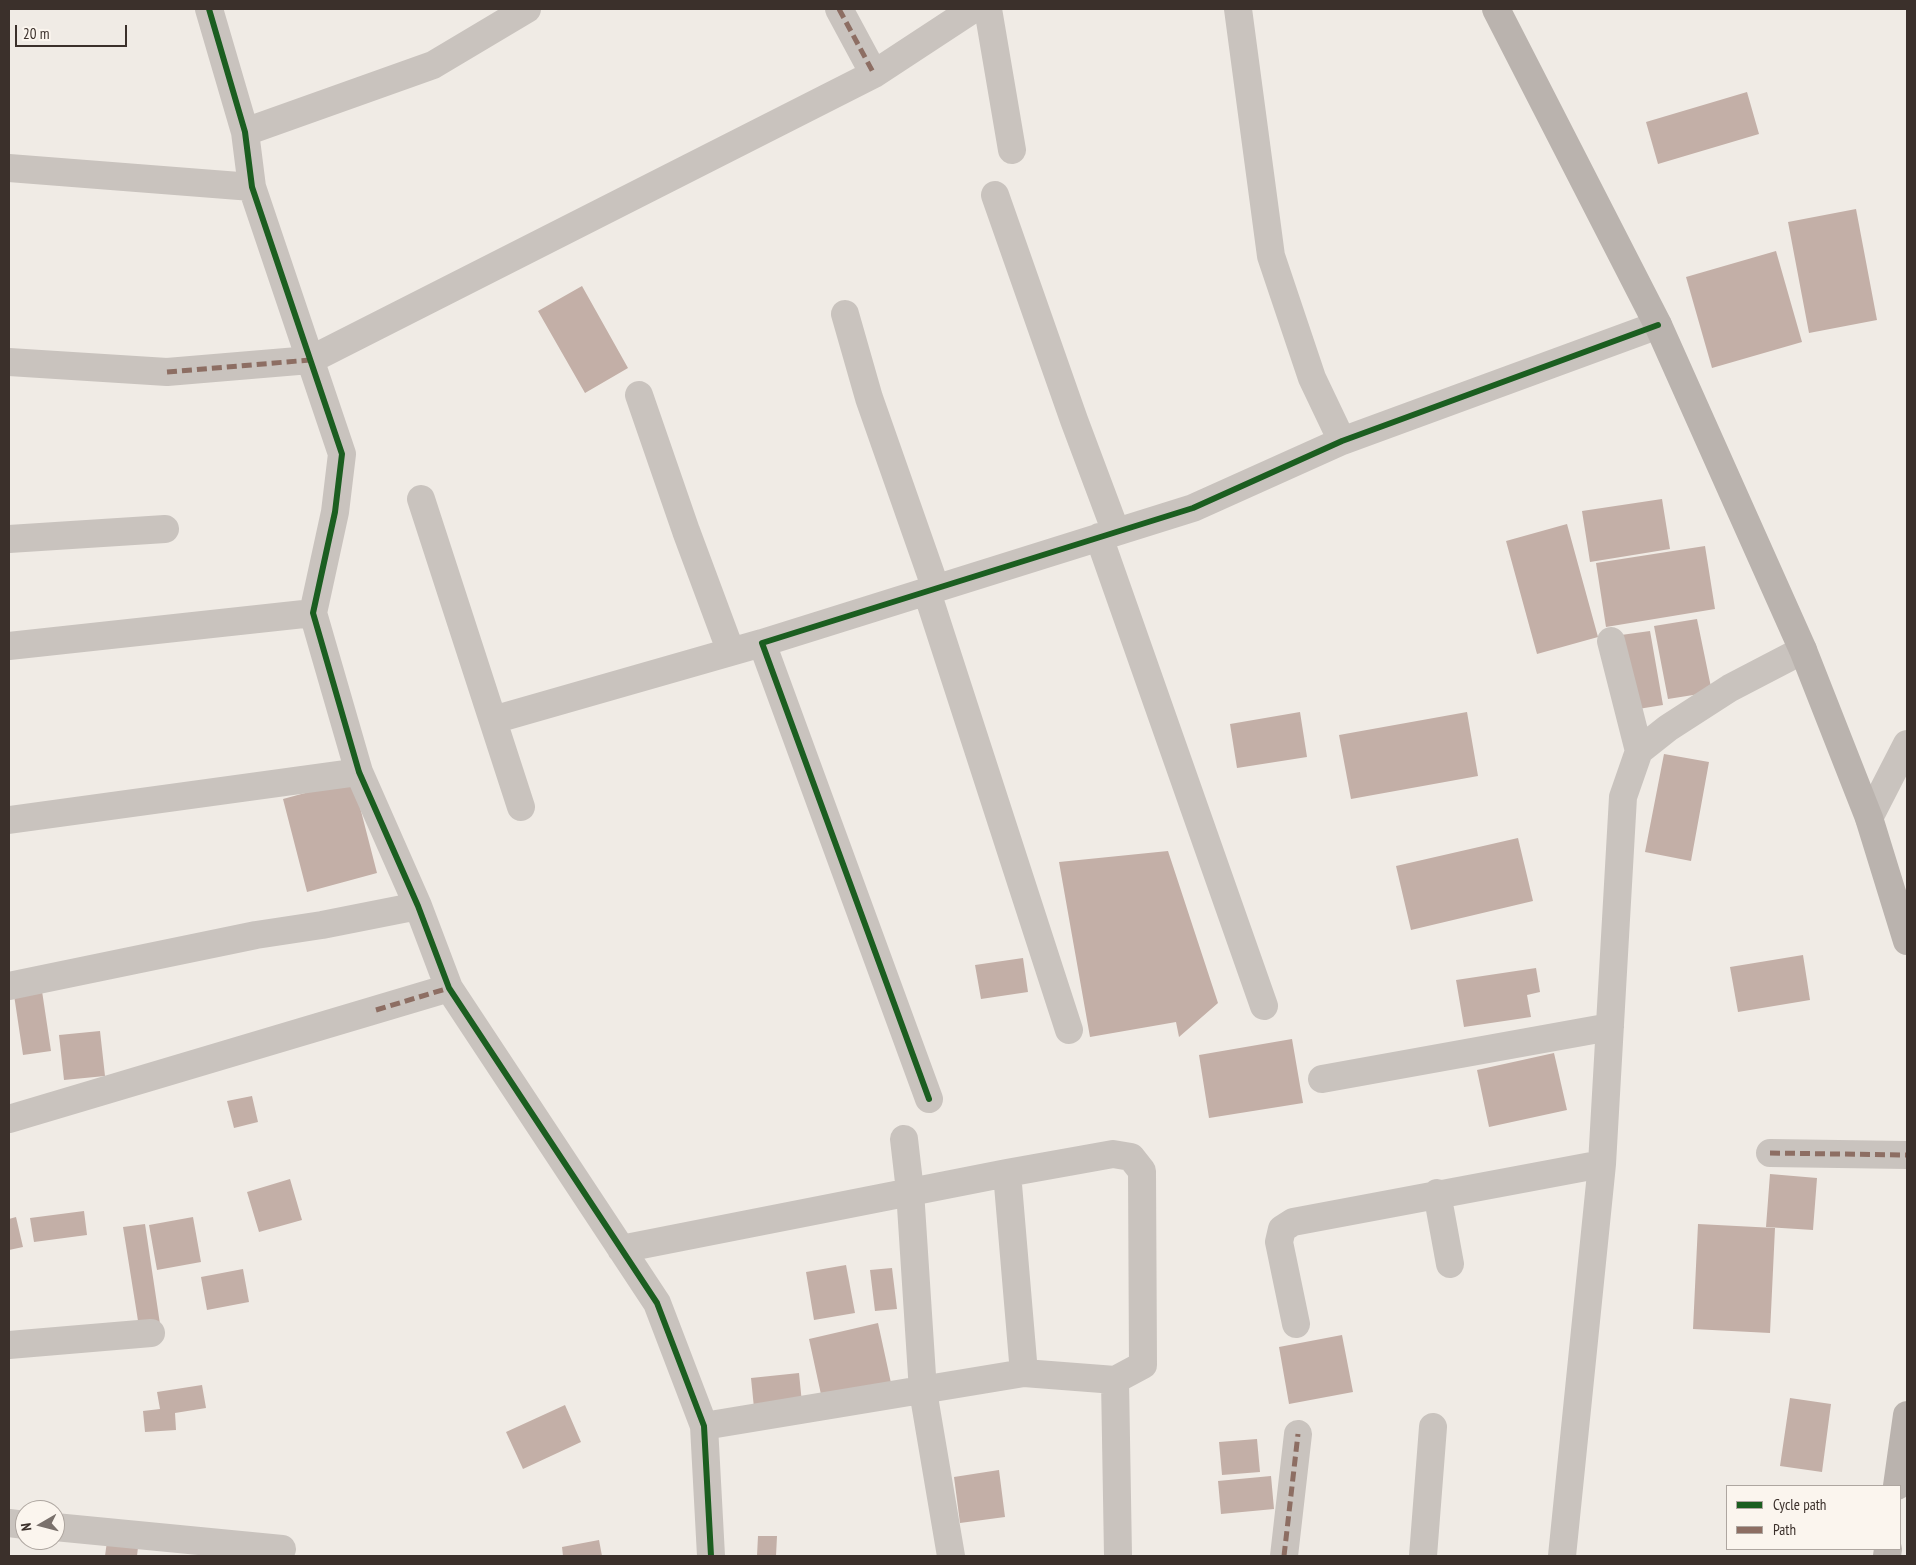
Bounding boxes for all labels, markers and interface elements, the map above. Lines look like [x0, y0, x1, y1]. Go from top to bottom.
scale bar [18, 15, 130, 47]
text: 20 m [23, 24, 49, 43]
legend [1726, 1485, 1901, 1550]
text: Cycle path [1773, 1495, 1826, 1514]
north arrow [15, 1500, 65, 1550]
text: Path [1773, 1520, 1796, 1539]
text: N [17, 1522, 36, 1532]

